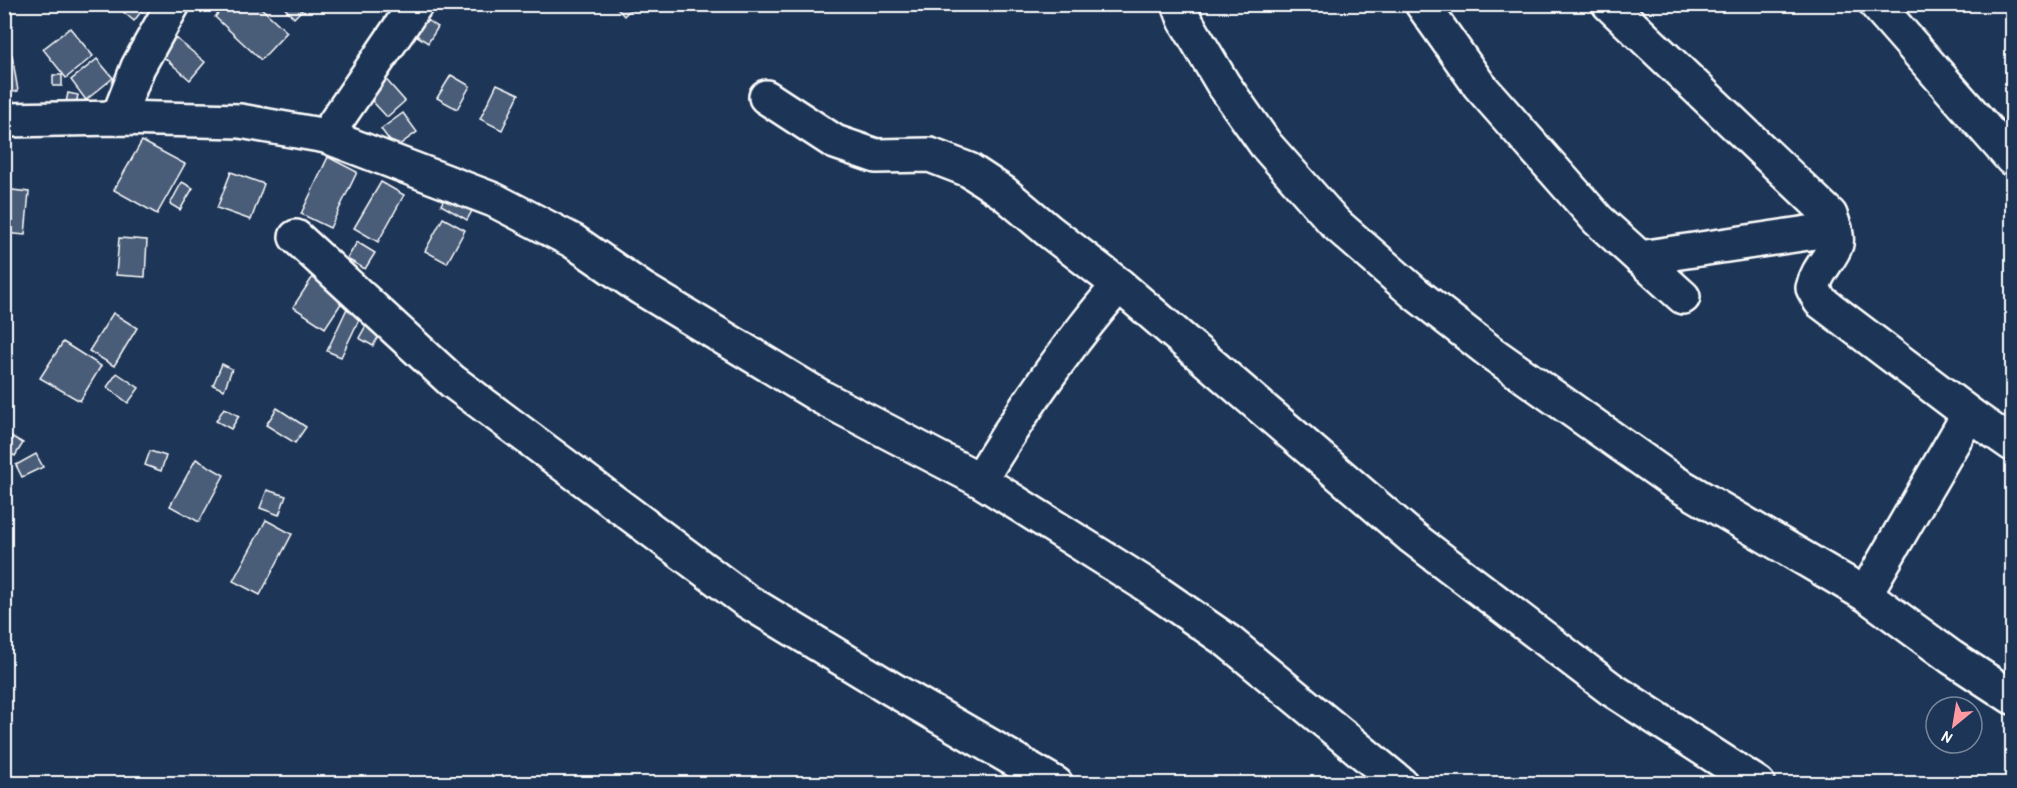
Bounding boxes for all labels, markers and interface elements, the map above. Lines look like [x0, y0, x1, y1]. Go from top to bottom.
north arrow [1924, 695, 1984, 755]
text: N [1937, 726, 1956, 750]

